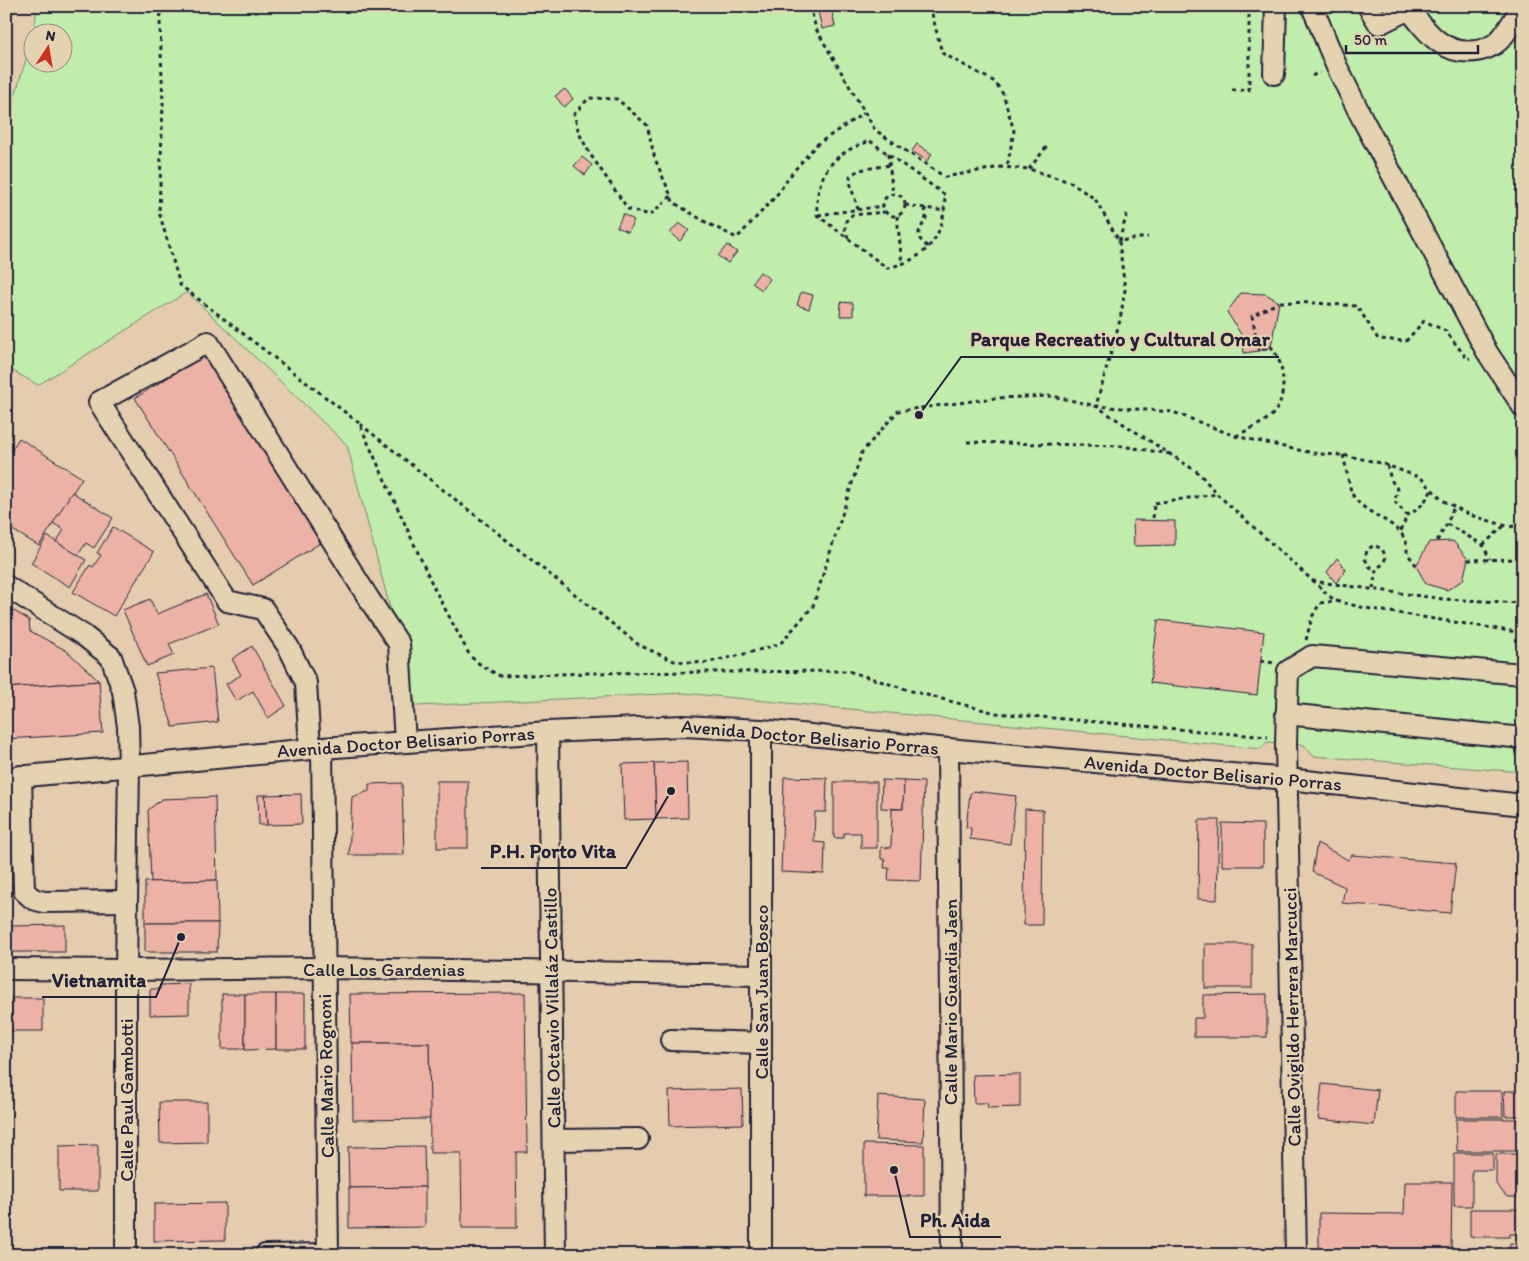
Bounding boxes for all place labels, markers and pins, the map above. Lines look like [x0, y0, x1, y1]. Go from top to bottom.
callout: Parque Recreativo y Cultural Omar [961, 322, 1279, 357]
callout: P.H. Porto Vita [481, 833, 626, 868]
callout: Vietnamita [42, 962, 156, 997]
callout: Ph. Aida [910, 1202, 1001, 1237]

